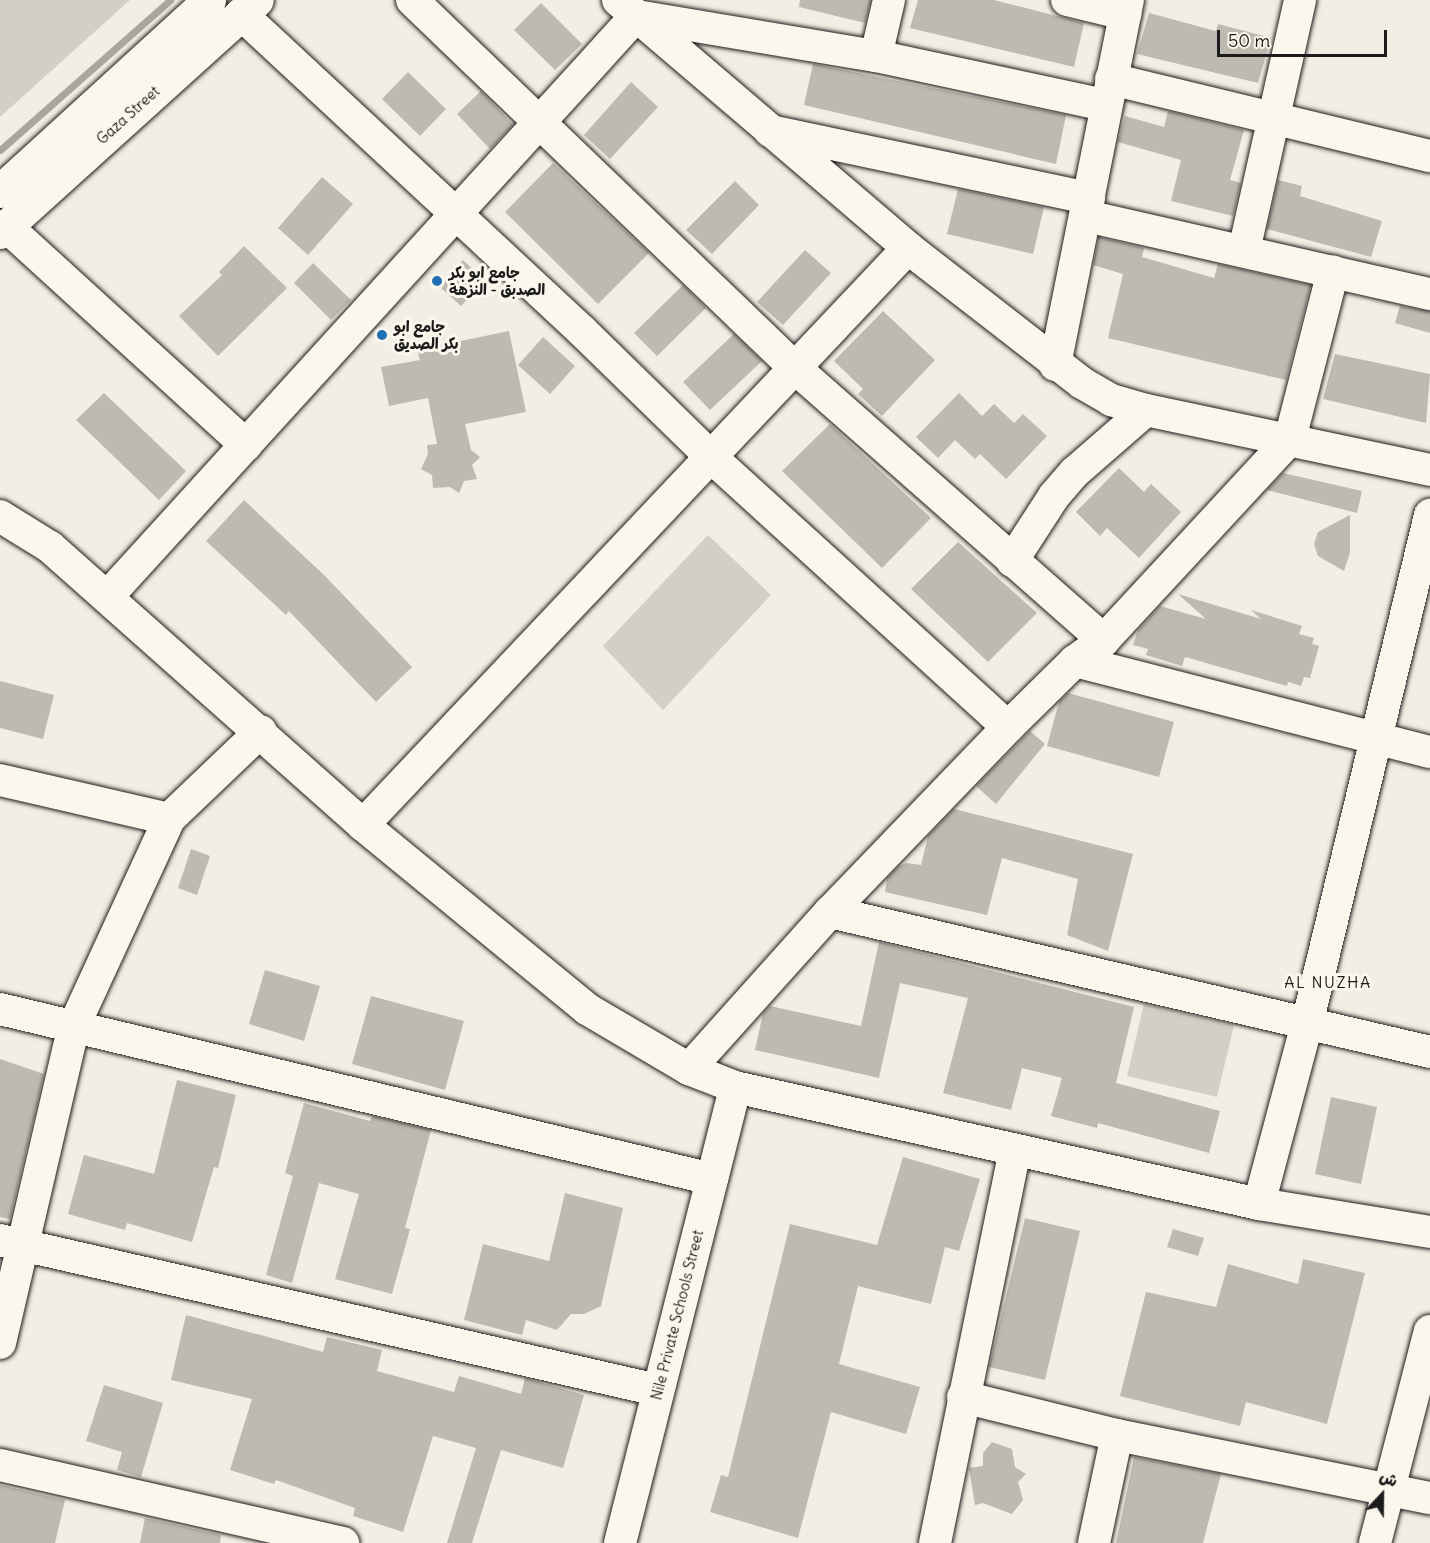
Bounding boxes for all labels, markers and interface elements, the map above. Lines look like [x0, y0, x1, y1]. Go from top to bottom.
scale bar [1220, 18, 1390, 56]
text: 50 m [1228, 29, 1270, 52]
street label: Gaza Street [93, 82, 163, 148]
place label: جامع ابو بكر الصدبق - النزهة [449, 263, 545, 298]
marker: جامع ابو بكر الصدبق - النزهة [430, 274, 444, 288]
place label: جامع ابو بكر الصديق [394, 317, 459, 352]
marker: جامع ابو بكر الصديق [375, 328, 389, 342]
district label: AL NUZHA [1284, 972, 1372, 992]
street label: Nile Private Schools Street [647, 1228, 707, 1402]
north arrow [1352, 1465, 1412, 1525]
text: ش [1377, 1466, 1401, 1491]

